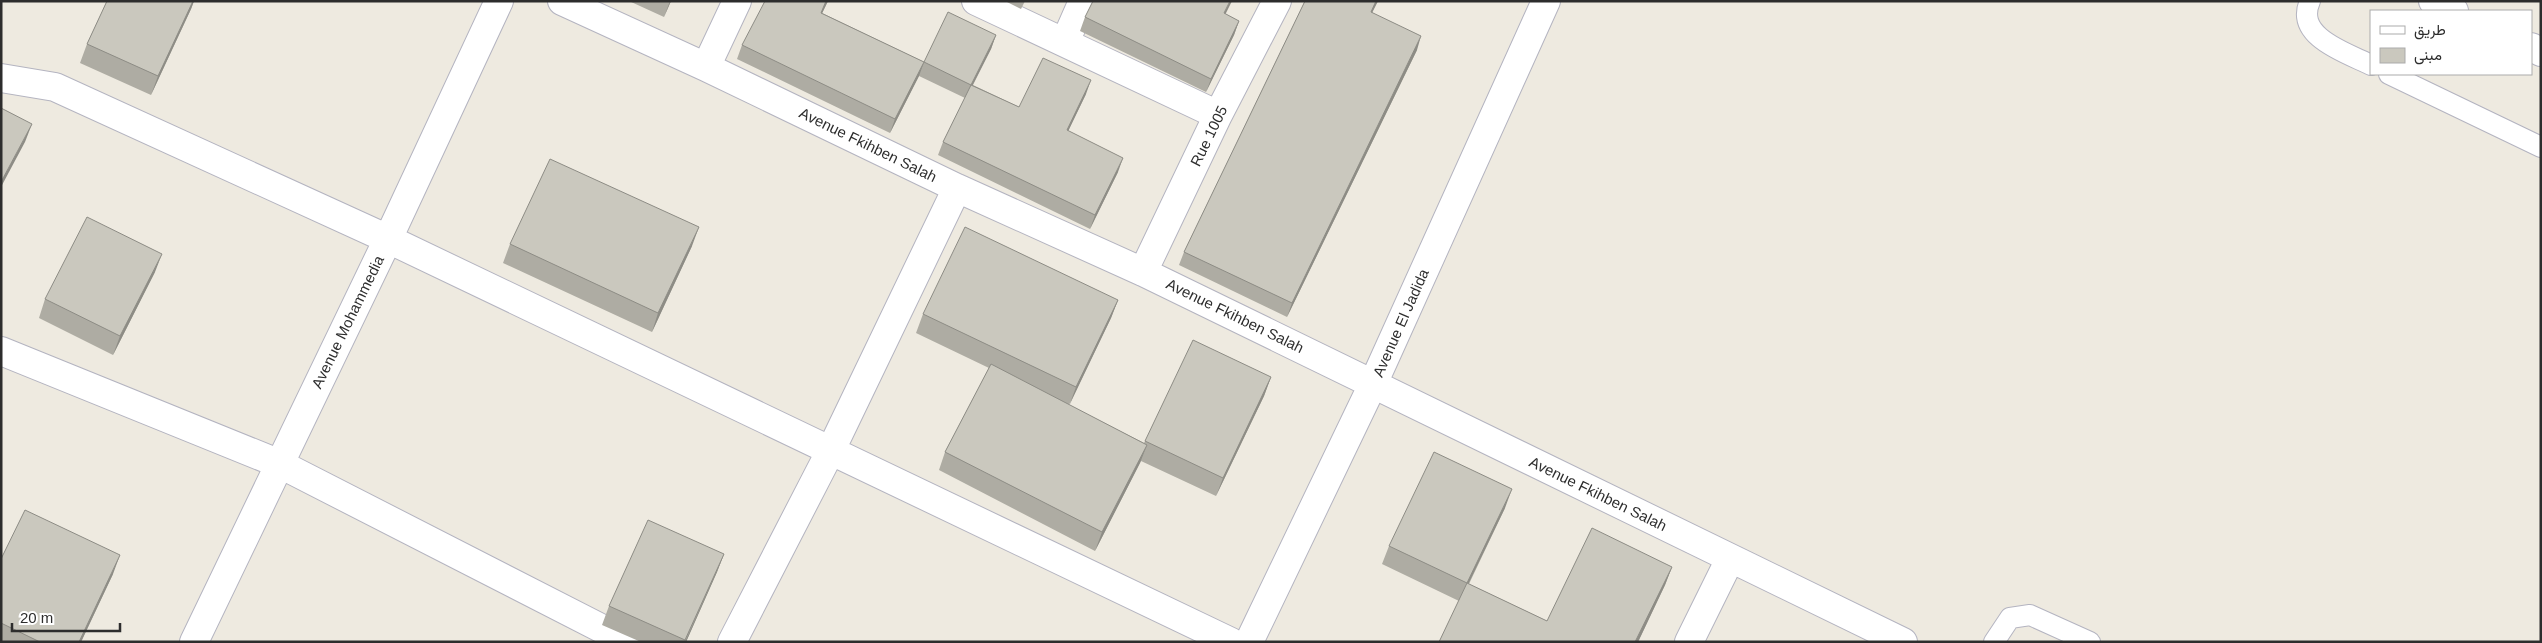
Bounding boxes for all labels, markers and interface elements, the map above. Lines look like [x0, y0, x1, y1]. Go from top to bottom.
legend [2370, 10, 2532, 75]
text: طريق [2414, 21, 2446, 40]
text: مبنى [2414, 46, 2442, 65]
street label: Rue 1005 [1187, 103, 1230, 169]
street label: Avenue Fkihben Salah [797, 104, 940, 185]
street label: Avenue Mohammedia [308, 252, 387, 391]
street label: Avenue El Jadida [1369, 266, 1432, 379]
street label: Avenue Fkihben Salah [1164, 275, 1307, 356]
street label: Avenue Fkihben Salah [1527, 453, 1670, 534]
scale bar [12, 600, 120, 632]
text: 20 m [20, 609, 53, 626]

